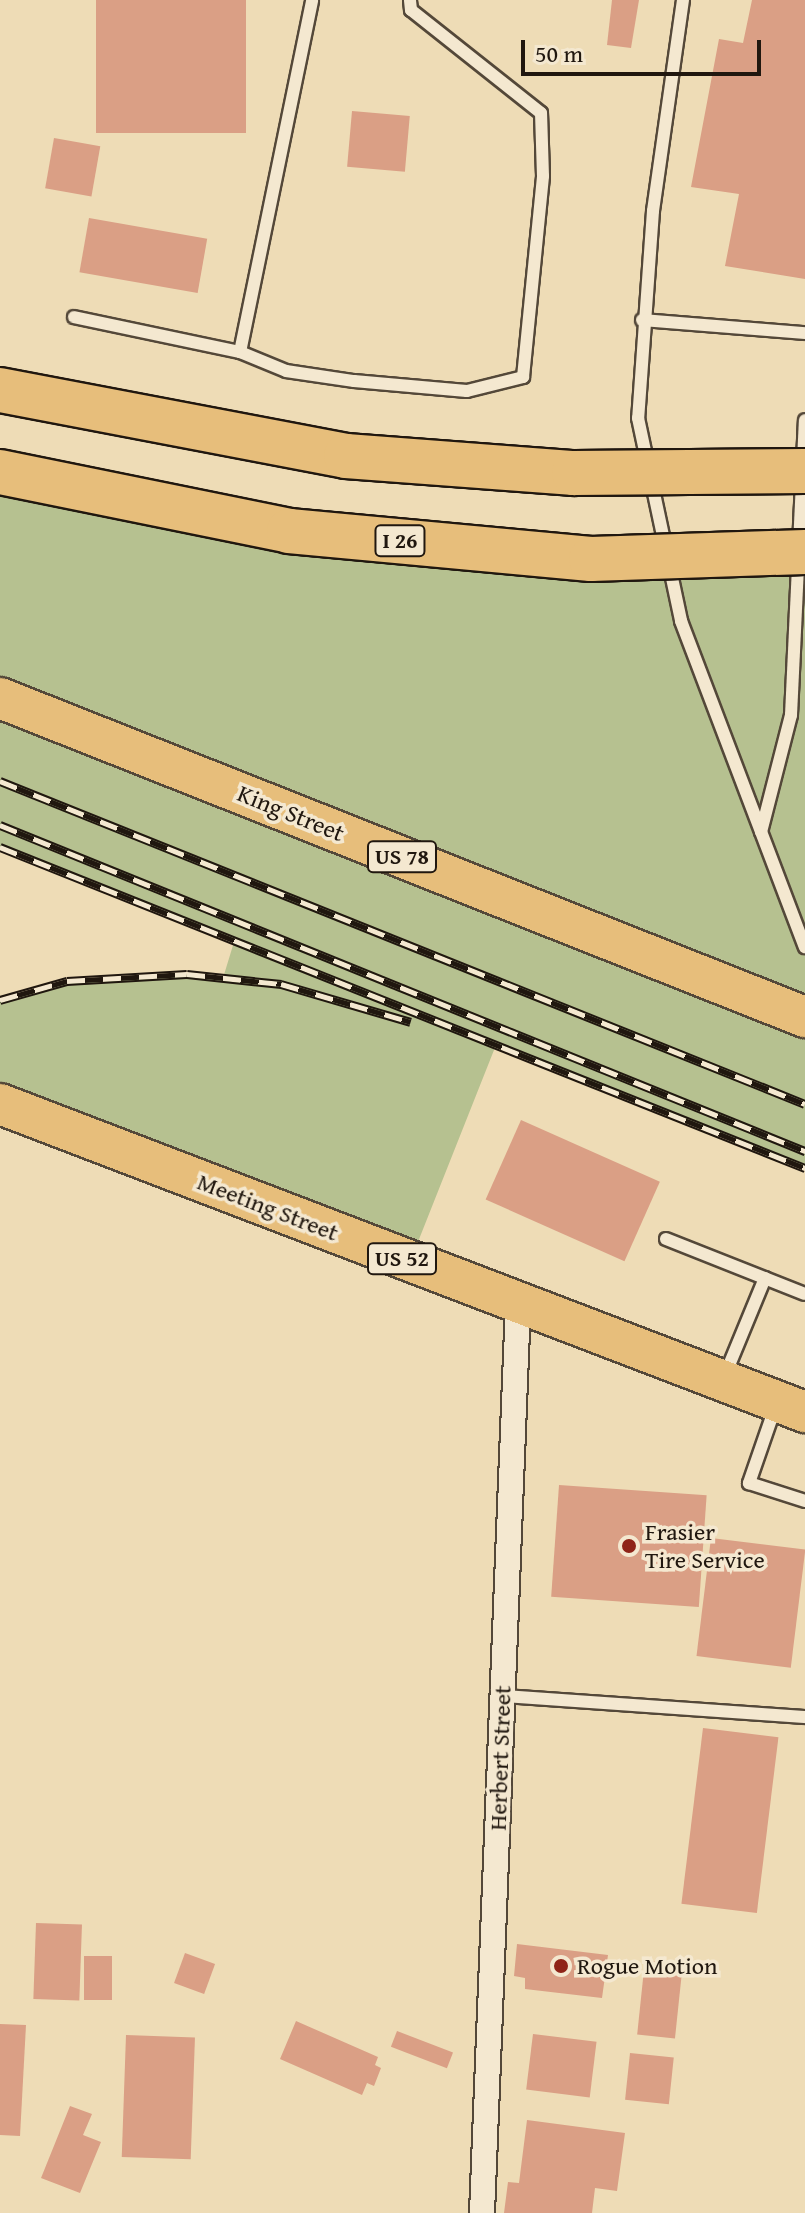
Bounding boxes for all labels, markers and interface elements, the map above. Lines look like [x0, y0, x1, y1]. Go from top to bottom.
scale bar [525, 24, 765, 74]
text: 50 m [535, 36, 583, 71]
road number: I 26 [374, 523, 426, 559]
street label: King Street [234, 779, 348, 847]
road number: US 78 [366, 839, 438, 875]
street label: Meeting Street [193, 1167, 343, 1247]
road number: US 52 [366, 1241, 438, 1277]
place label: Frasier Tire Service [645, 1518, 765, 1574]
marker: Frasier Tire Service [620, 1537, 638, 1555]
street label: Herbert Street [483, 1685, 517, 1831]
place label: Rogue Motion [577, 1952, 717, 1980]
marker: Rogue Motion [552, 1957, 570, 1975]

